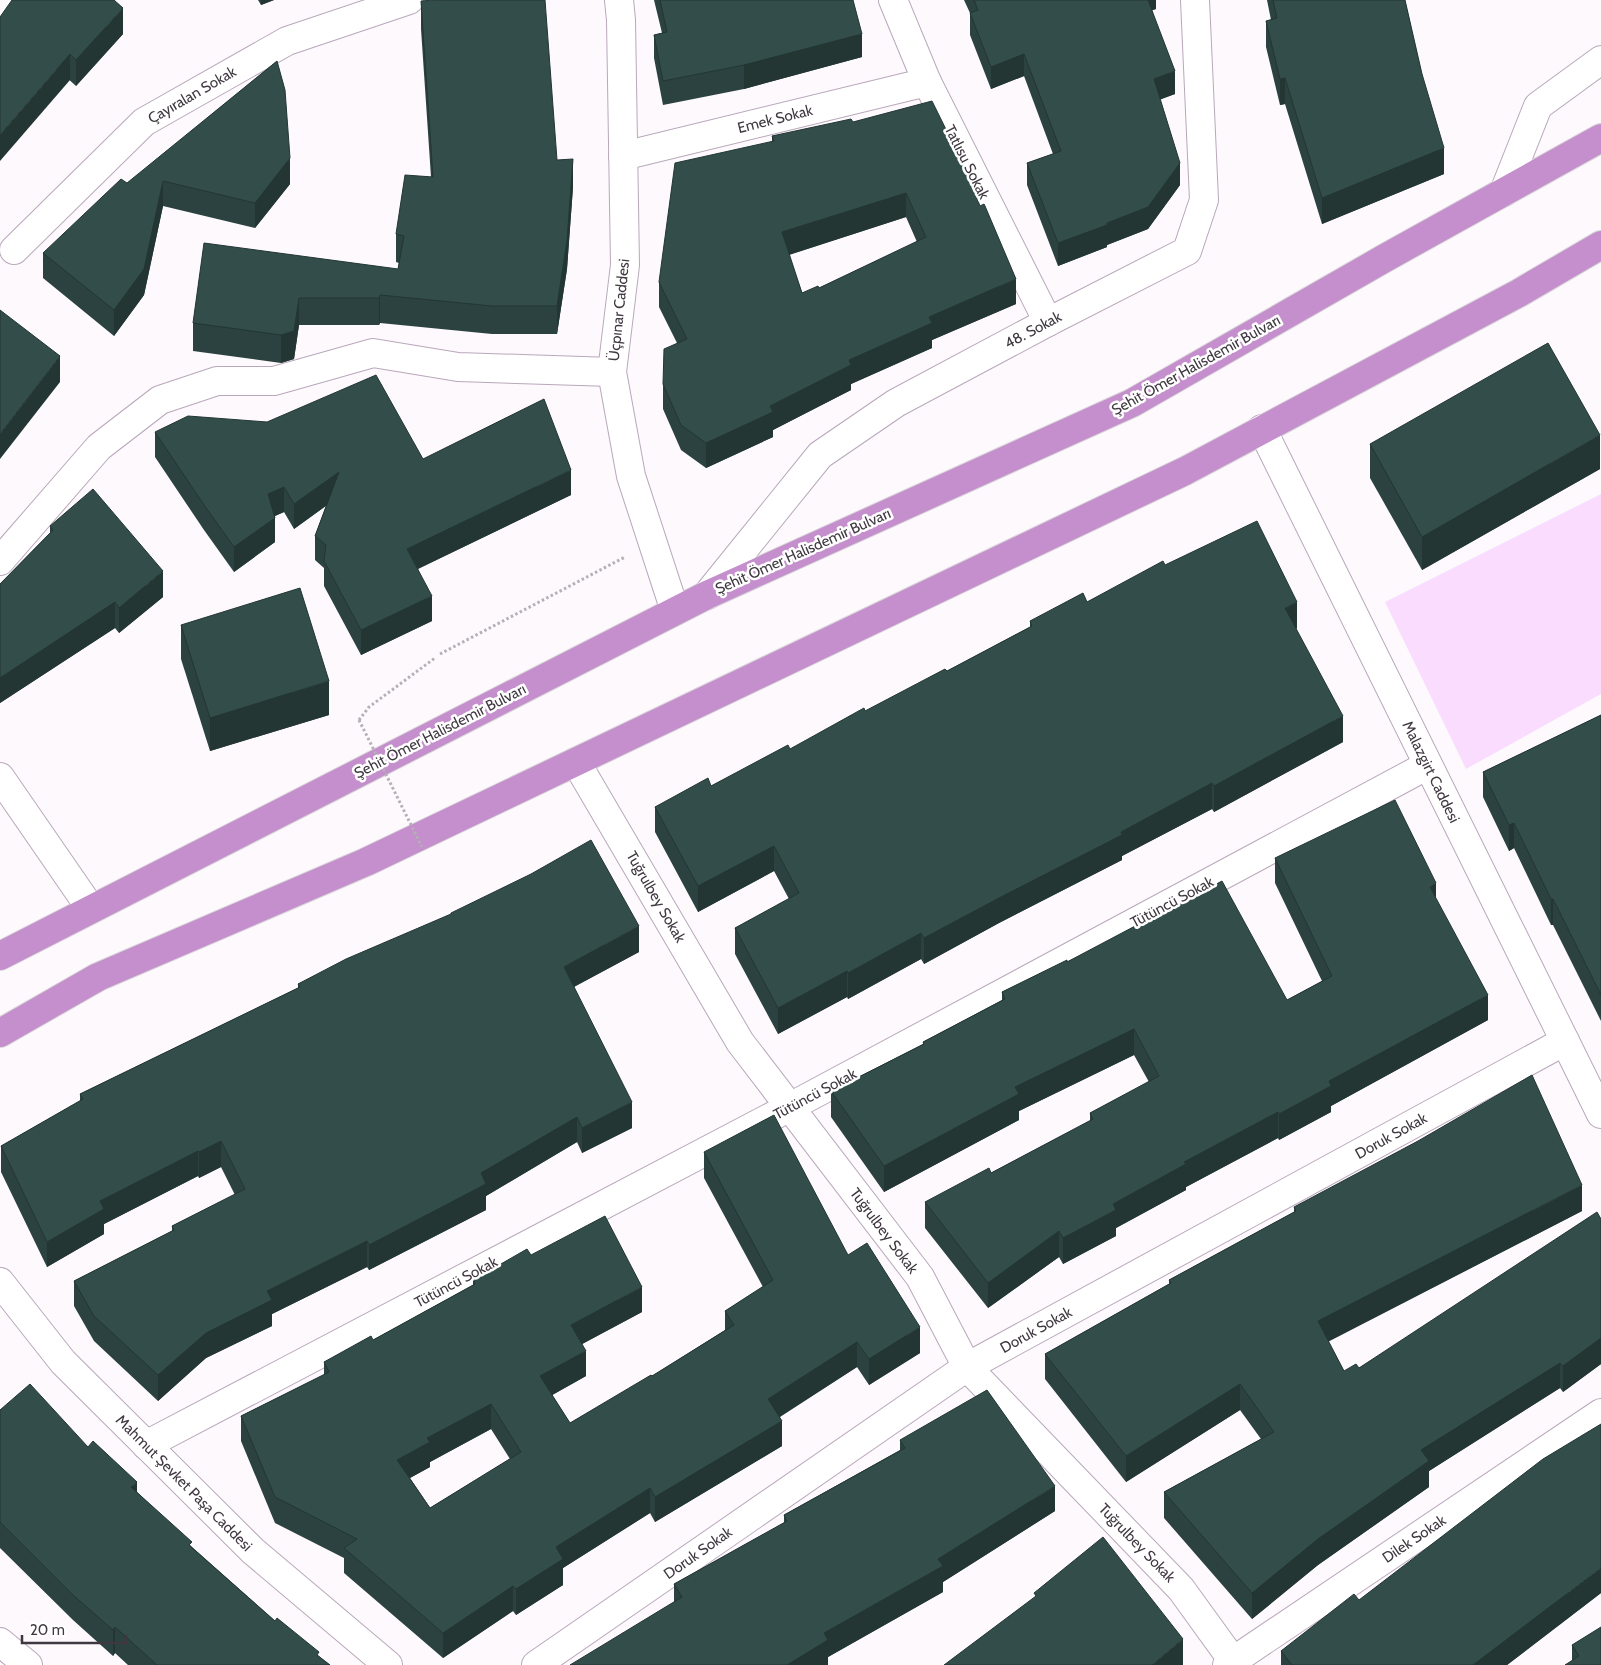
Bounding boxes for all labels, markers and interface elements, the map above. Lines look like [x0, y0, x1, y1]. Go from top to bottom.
street label: Çayıralan Sokak [145, 62, 240, 127]
street label: Emek Sokak [736, 101, 815, 137]
street label: Tatlısu Sokak [941, 122, 994, 202]
street label: Üçpınar Caddesi [605, 258, 633, 362]
street label: 48. Sokak [1001, 307, 1065, 352]
street label: Şehit Ömer Halisdemir Bulvarı [1108, 311, 1284, 419]
street label: Şehit Ömer Halisdemir Bulvarı [712, 504, 894, 598]
street label: Şehit Ömer Halisdemir Bulvarı [351, 680, 529, 782]
street label: Malazgirt Caddesi [1399, 718, 1463, 826]
street label: Tuğrulbey Sokak [623, 848, 690, 946]
street label: Tütüncü Sokak [1127, 872, 1217, 931]
street label: Tütüncü Sokak [770, 1064, 860, 1123]
street label: Doruk Sokak [1352, 1109, 1430, 1163]
street label: Tuğrulbey Sokak [846, 1185, 922, 1278]
street label: Tütüncü Sokak [411, 1252, 501, 1311]
street label: Doruk Sokak [997, 1303, 1075, 1357]
street label: Mahmut Şevket Paşa Caddesi [112, 1411, 256, 1555]
street label: Tuğrulbey Sokak [1095, 1500, 1179, 1586]
street label: Dilek Sokak [1379, 1511, 1449, 1567]
street label: Doruk Sokak [660, 1523, 736, 1583]
scale bar [22, 1612, 126, 1644]
text: 20 m [30, 1621, 65, 1639]

